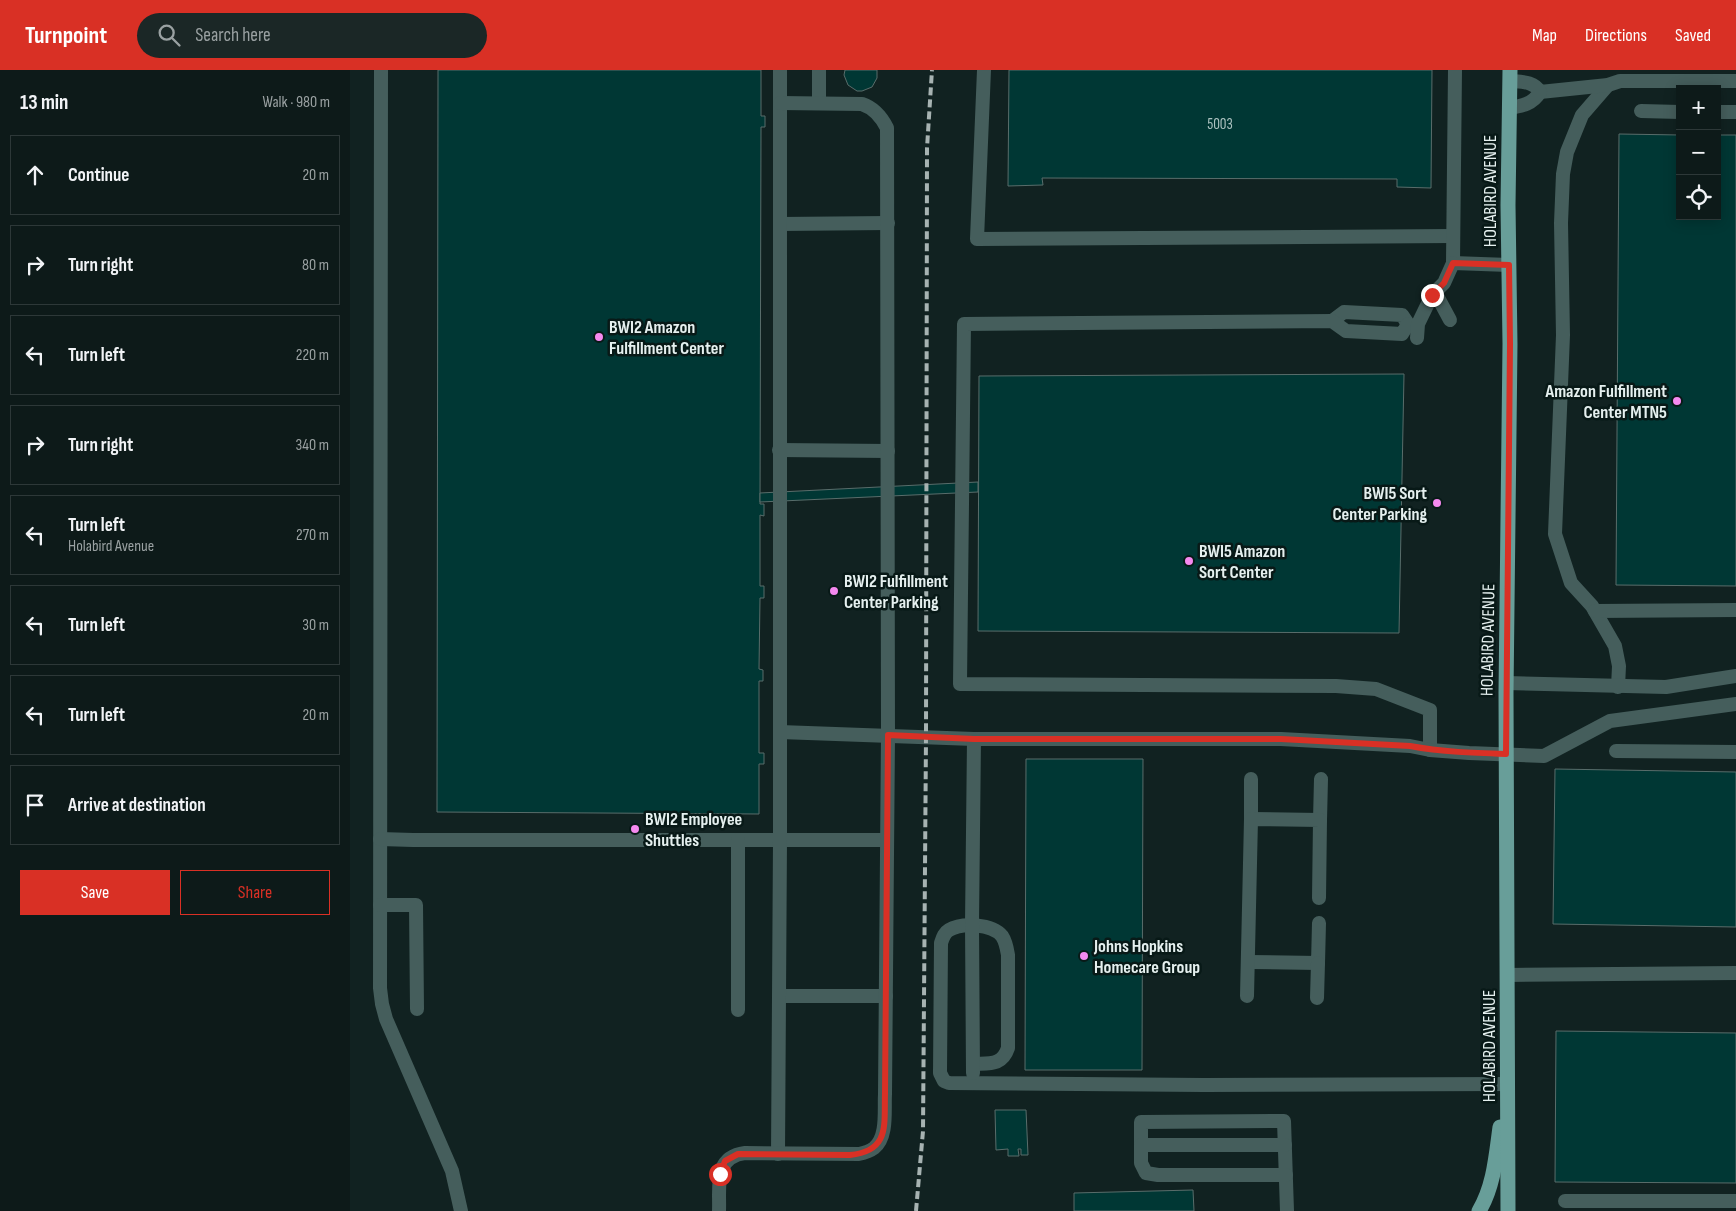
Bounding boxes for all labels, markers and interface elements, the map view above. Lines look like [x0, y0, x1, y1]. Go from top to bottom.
search box [137, 13, 487, 58]
text: Turnpoint [25, 21, 107, 50]
icon: search [155, 21, 183, 49]
text: Search here [195, 24, 271, 47]
text: Map [1532, 25, 1557, 46]
text: Directions [1585, 25, 1647, 46]
text: Saved [1675, 25, 1711, 46]
map controls [1676, 85, 1721, 220]
button: + [1676, 85, 1721, 130]
text: 13 min [20, 90, 68, 115]
text: Walk · 980 m [262, 93, 330, 112]
house number: 5003 [1207, 115, 1233, 134]
button: − [1676, 130, 1721, 175]
street label: HOLABIRD AVENUE [1480, 135, 1501, 247]
icon: ahead [21, 161, 49, 189]
text: Continue [68, 164, 129, 187]
text: 20 m [302, 166, 329, 185]
button: locate [1676, 175, 1721, 220]
icon: right [21, 251, 49, 279]
text: Turn right [68, 254, 133, 277]
text: 80 m [302, 256, 329, 275]
route end [1421, 284, 1444, 307]
place label: BWI2 Amazon Fulfillment Center [609, 317, 724, 359]
marker: BWI2 Amazon Fulfillment Center [593, 331, 605, 343]
icon: left [21, 341, 49, 369]
text: Turn left [68, 344, 125, 367]
text: 220 m [296, 346, 329, 365]
place label: Amazon Fulfillment Center MTN5 [1544, 381, 1667, 423]
marker: Amazon Fulfillment Center MTN5 [1671, 395, 1683, 407]
icon: right [21, 431, 49, 459]
text: Turn right [68, 434, 133, 457]
text: 340 m [296, 436, 329, 455]
place label: BWI5 Sort Center Parking [1332, 483, 1427, 525]
marker: BWI5 Sort Center Parking [1431, 497, 1443, 509]
text: Turn left [68, 514, 125, 537]
icon: left [21, 521, 49, 549]
text: 270 m [296, 526, 329, 545]
text: Holabird Avenue [68, 537, 154, 556]
place label: BWI5 Amazon Sort Center [1199, 541, 1285, 583]
marker: BWI5 Amazon Sort Center [1183, 555, 1195, 567]
place label: BWI2 Fulfillment Center Parking [844, 571, 948, 613]
street label: HOLABIRD AVENUE [1477, 584, 1499, 696]
marker: BWI2 Fulfillment Center Parking [828, 585, 840, 597]
icon: left [21, 611, 49, 639]
text: Turn left [68, 614, 125, 637]
text: 30 m [302, 616, 329, 635]
icon: left [21, 701, 49, 729]
text: Turn left [68, 704, 125, 727]
text: 20 m [302, 706, 329, 725]
icon: arrive [21, 791, 49, 819]
text: Arrive at destination [68, 794, 206, 817]
place label: BWI2 Employee Shuttles [645, 809, 742, 851]
marker: BWI2 Employee Shuttles [629, 823, 641, 835]
button: Save [20, 870, 170, 915]
button: Share [180, 870, 330, 915]
place label: Johns Hopkins Homecare Group [1093, 936, 1200, 978]
marker: Johns Hopkins Homecare Group [1078, 950, 1090, 962]
street label: HOLABIRD AVENUE [1479, 990, 1500, 1102]
route start [709, 1163, 732, 1186]

